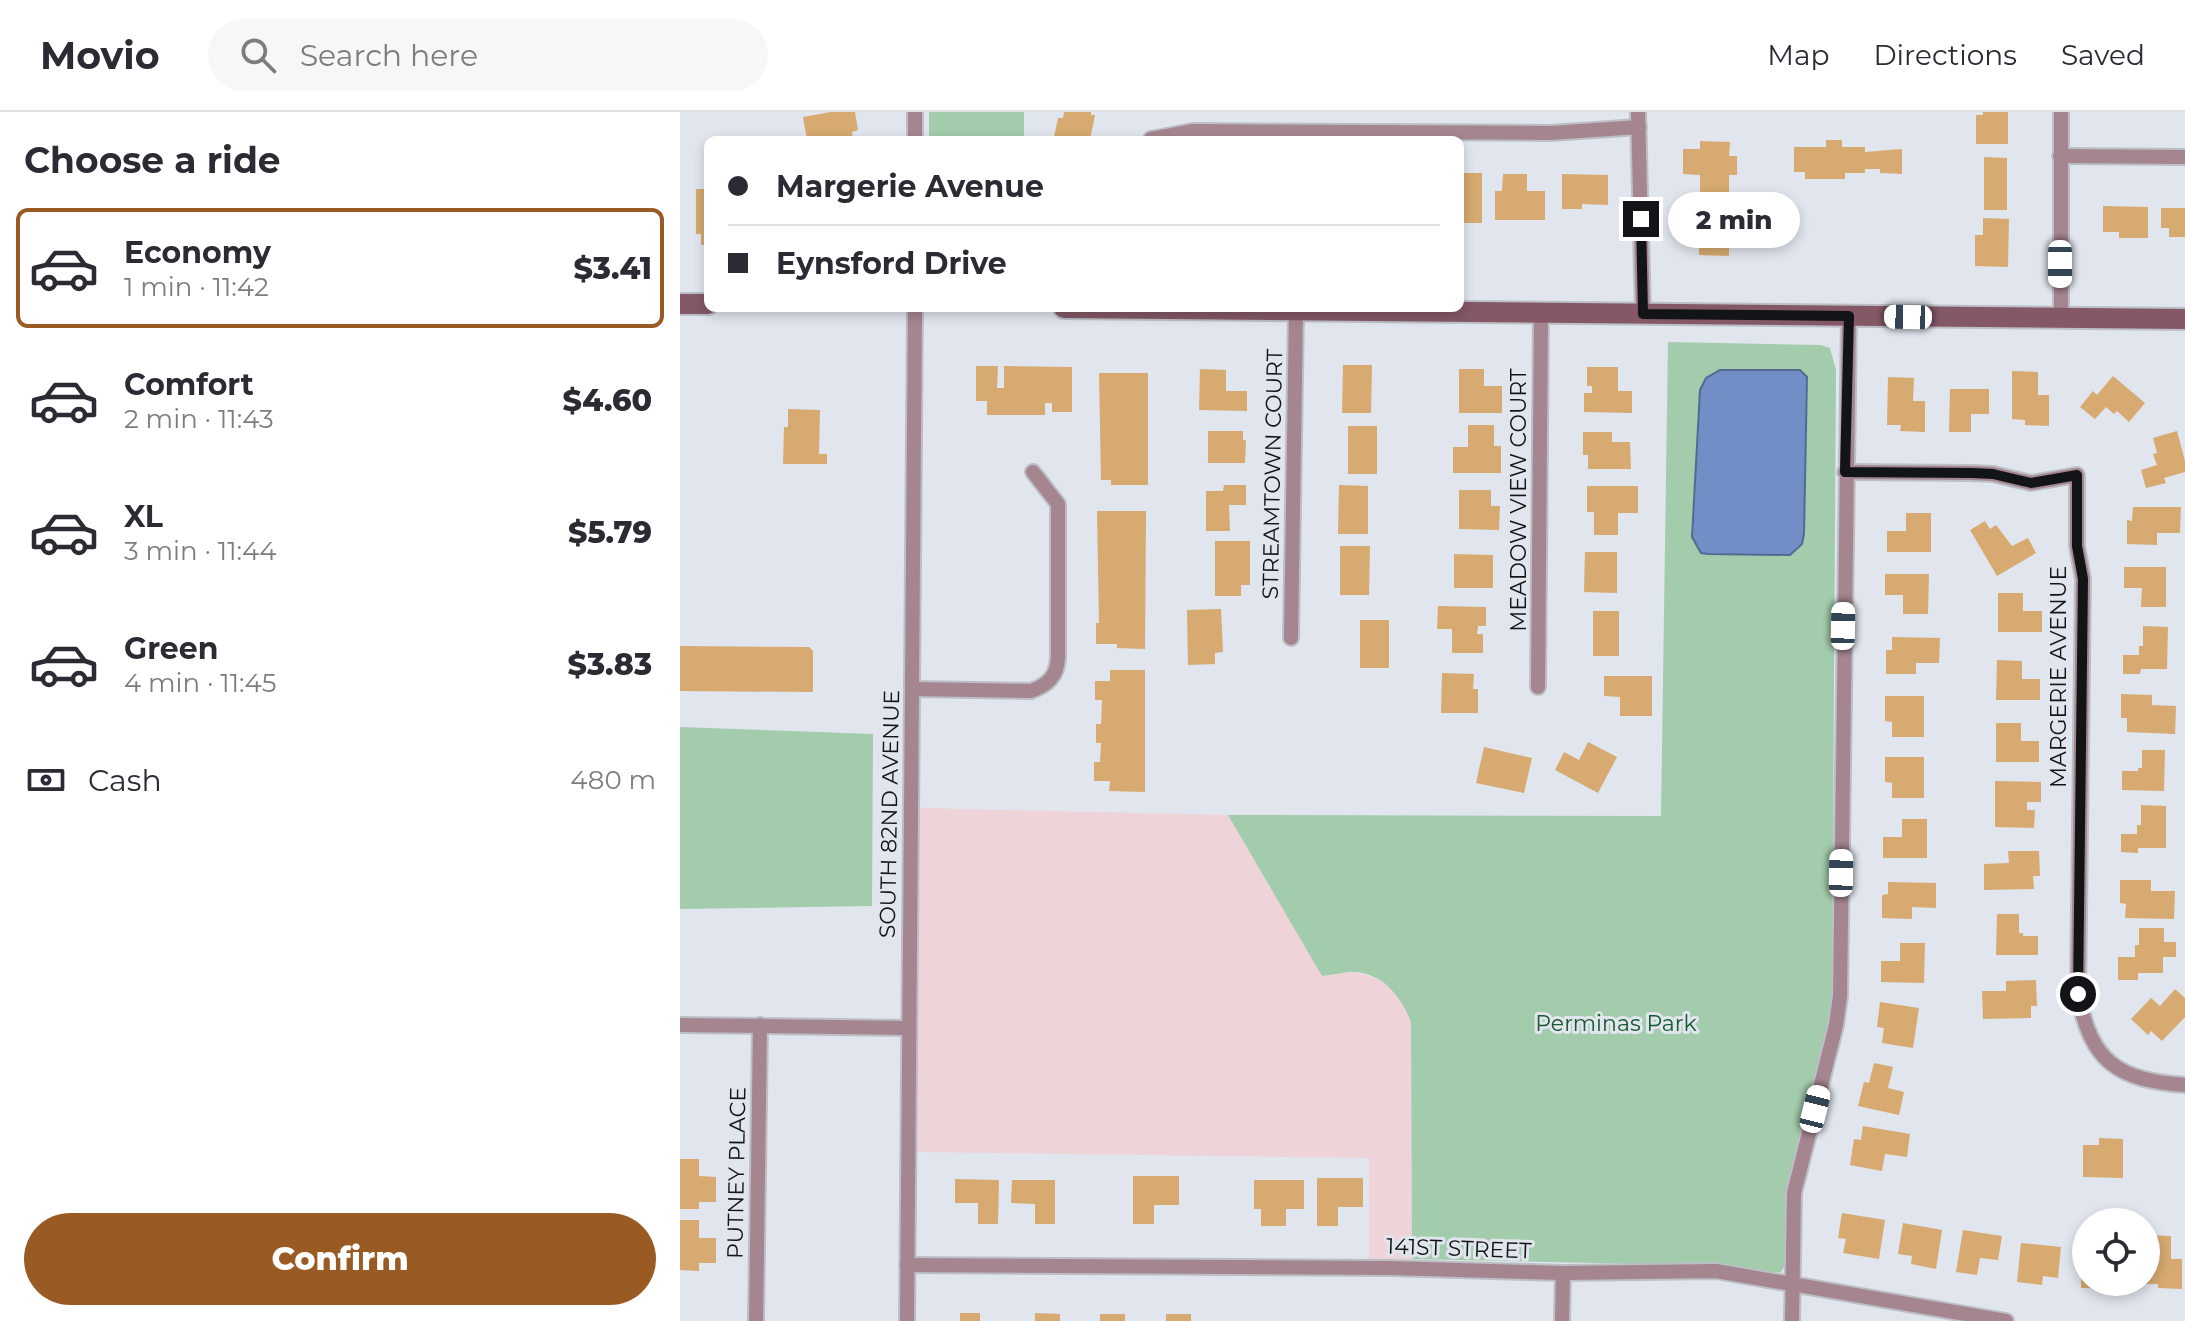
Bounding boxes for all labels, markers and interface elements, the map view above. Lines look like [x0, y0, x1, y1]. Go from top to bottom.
search box [208, 19, 768, 91]
text: Movio [40, 32, 160, 79]
icon: search [236, 33, 280, 77]
text: Search here [300, 37, 478, 74]
text: Map [1767, 38, 1829, 72]
text: Directions [1873, 38, 2017, 72]
text: Saved [2061, 38, 2145, 72]
text: Choose a ride [24, 138, 281, 182]
text: Margerie Avenue [776, 168, 1044, 205]
callout: 2 min [1669, 191, 1801, 247]
route end [1623, 201, 1659, 237]
text: 2 min [1696, 204, 1772, 236]
icon: car [28, 232, 100, 304]
text: Economy [124, 234, 271, 271]
car [2048, 240, 2072, 288]
text: Eynsford Drive [776, 245, 1007, 282]
text: $3.41 [574, 250, 652, 287]
text: 1 min · 11:42 [124, 271, 269, 303]
car [1884, 305, 1932, 329]
street label: STREAMTOWN COURT [1257, 348, 1288, 599]
icon: car [28, 364, 100, 436]
text: Comfort [124, 366, 254, 403]
street label: MEADOW VIEW COURT [1505, 368, 1532, 632]
text: $4.60 [563, 382, 652, 419]
text: 2 min · 11:43 [124, 403, 274, 435]
icon: car [28, 496, 100, 568]
text: XL [124, 498, 163, 535]
text: $5.79 [568, 514, 652, 551]
text: 3 min · 11:44 [124, 535, 276, 567]
street label: MARGERIE AVENUE [2045, 566, 2072, 788]
car [1831, 602, 1855, 650]
icon: car [28, 628, 100, 700]
text: Green [124, 630, 218, 667]
text: $3.83 [568, 646, 652, 683]
text: 4 min · 11:45 [124, 667, 276, 699]
street label: SOUTH 82ND AVENUE [874, 690, 905, 938]
icon: cash [24, 758, 68, 802]
text: Cash [88, 762, 162, 799]
text: 480 m [570, 764, 656, 796]
car [1829, 849, 1853, 897]
route start [2060, 976, 2096, 1012]
park label: Perminas Park [1535, 1010, 1697, 1037]
car [1798, 1083, 1832, 1135]
street label: PUTNEY PLACE [722, 1087, 751, 1259]
map controls [2072, 1208, 2160, 1296]
button: locate [2072, 1208, 2160, 1296]
button: Confirm [24, 1213, 656, 1305]
street label: 141ST STREET [1386, 1232, 1533, 1265]

